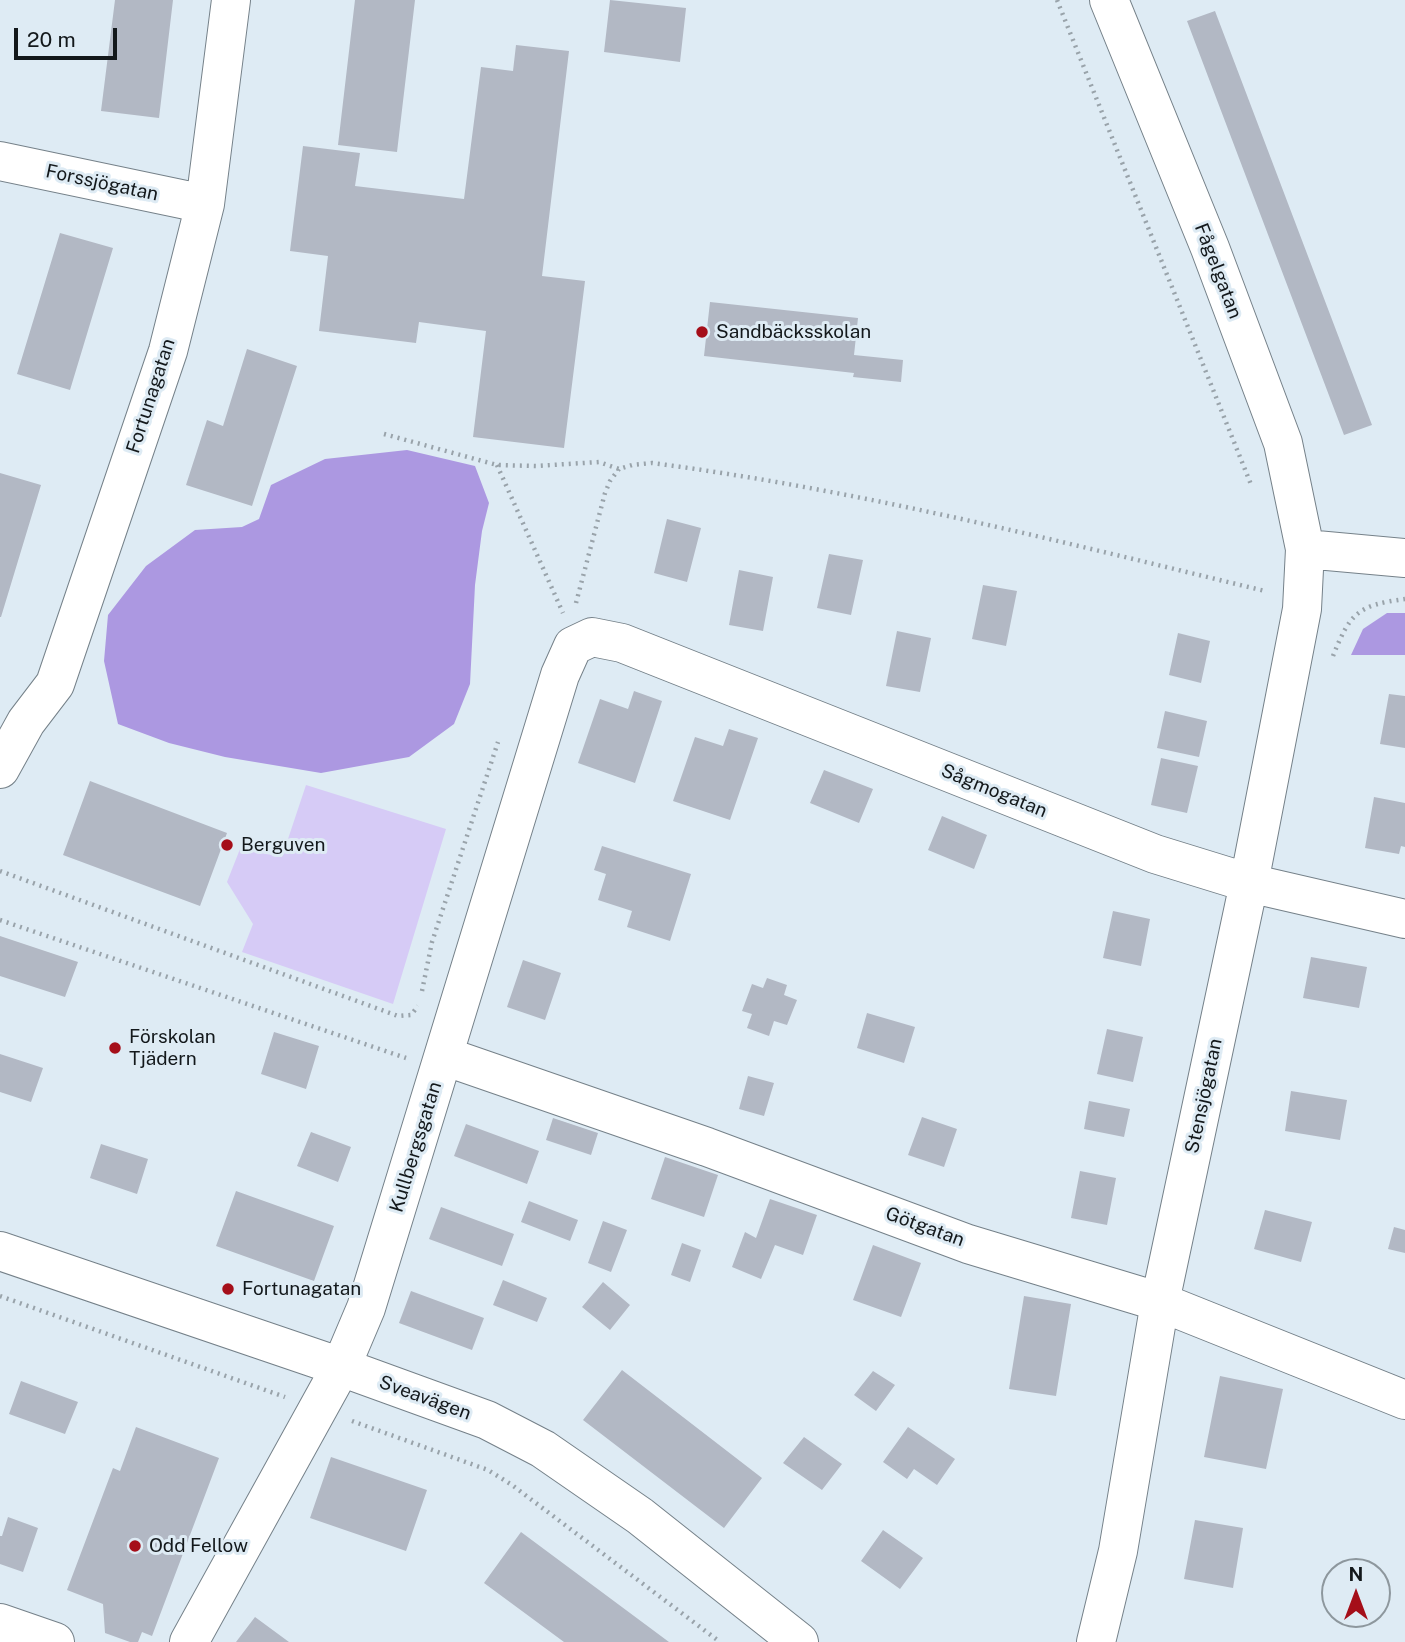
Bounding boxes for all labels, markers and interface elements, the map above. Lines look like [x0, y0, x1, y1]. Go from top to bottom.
scale bar [18, 14, 121, 58]
text: 20 m [27, 27, 76, 52]
street label: Forssjögatan [44, 160, 160, 206]
street label: Fågelgatan [1189, 220, 1247, 322]
place label: Sandbäcksskolan [716, 321, 871, 343]
marker: Sandbäcksskolan [694, 324, 710, 340]
street label: Fortunagatan [122, 336, 180, 456]
street label: Sågmogatan [938, 759, 1050, 823]
place label: Berguven [241, 834, 325, 856]
marker: Berguven [219, 837, 235, 853]
place label: Förskolan Tjädern [129, 1026, 216, 1070]
street label: Stensjögatan [1181, 1036, 1227, 1156]
marker: Förskolan Tjädern [107, 1040, 123, 1056]
street label: Kullbergsgatan [385, 1079, 447, 1215]
street label: Götgatan [882, 1202, 968, 1252]
place label: Fortunagatan [242, 1278, 361, 1300]
marker: Fortunagatan [220, 1281, 236, 1297]
street label: Sveavägen [376, 1371, 474, 1425]
place label: Odd Fellow [149, 1535, 248, 1557]
marker: Odd Fellow [127, 1538, 143, 1554]
north arrow [1321, 1558, 1391, 1628]
text: N [1349, 1563, 1363, 1585]

